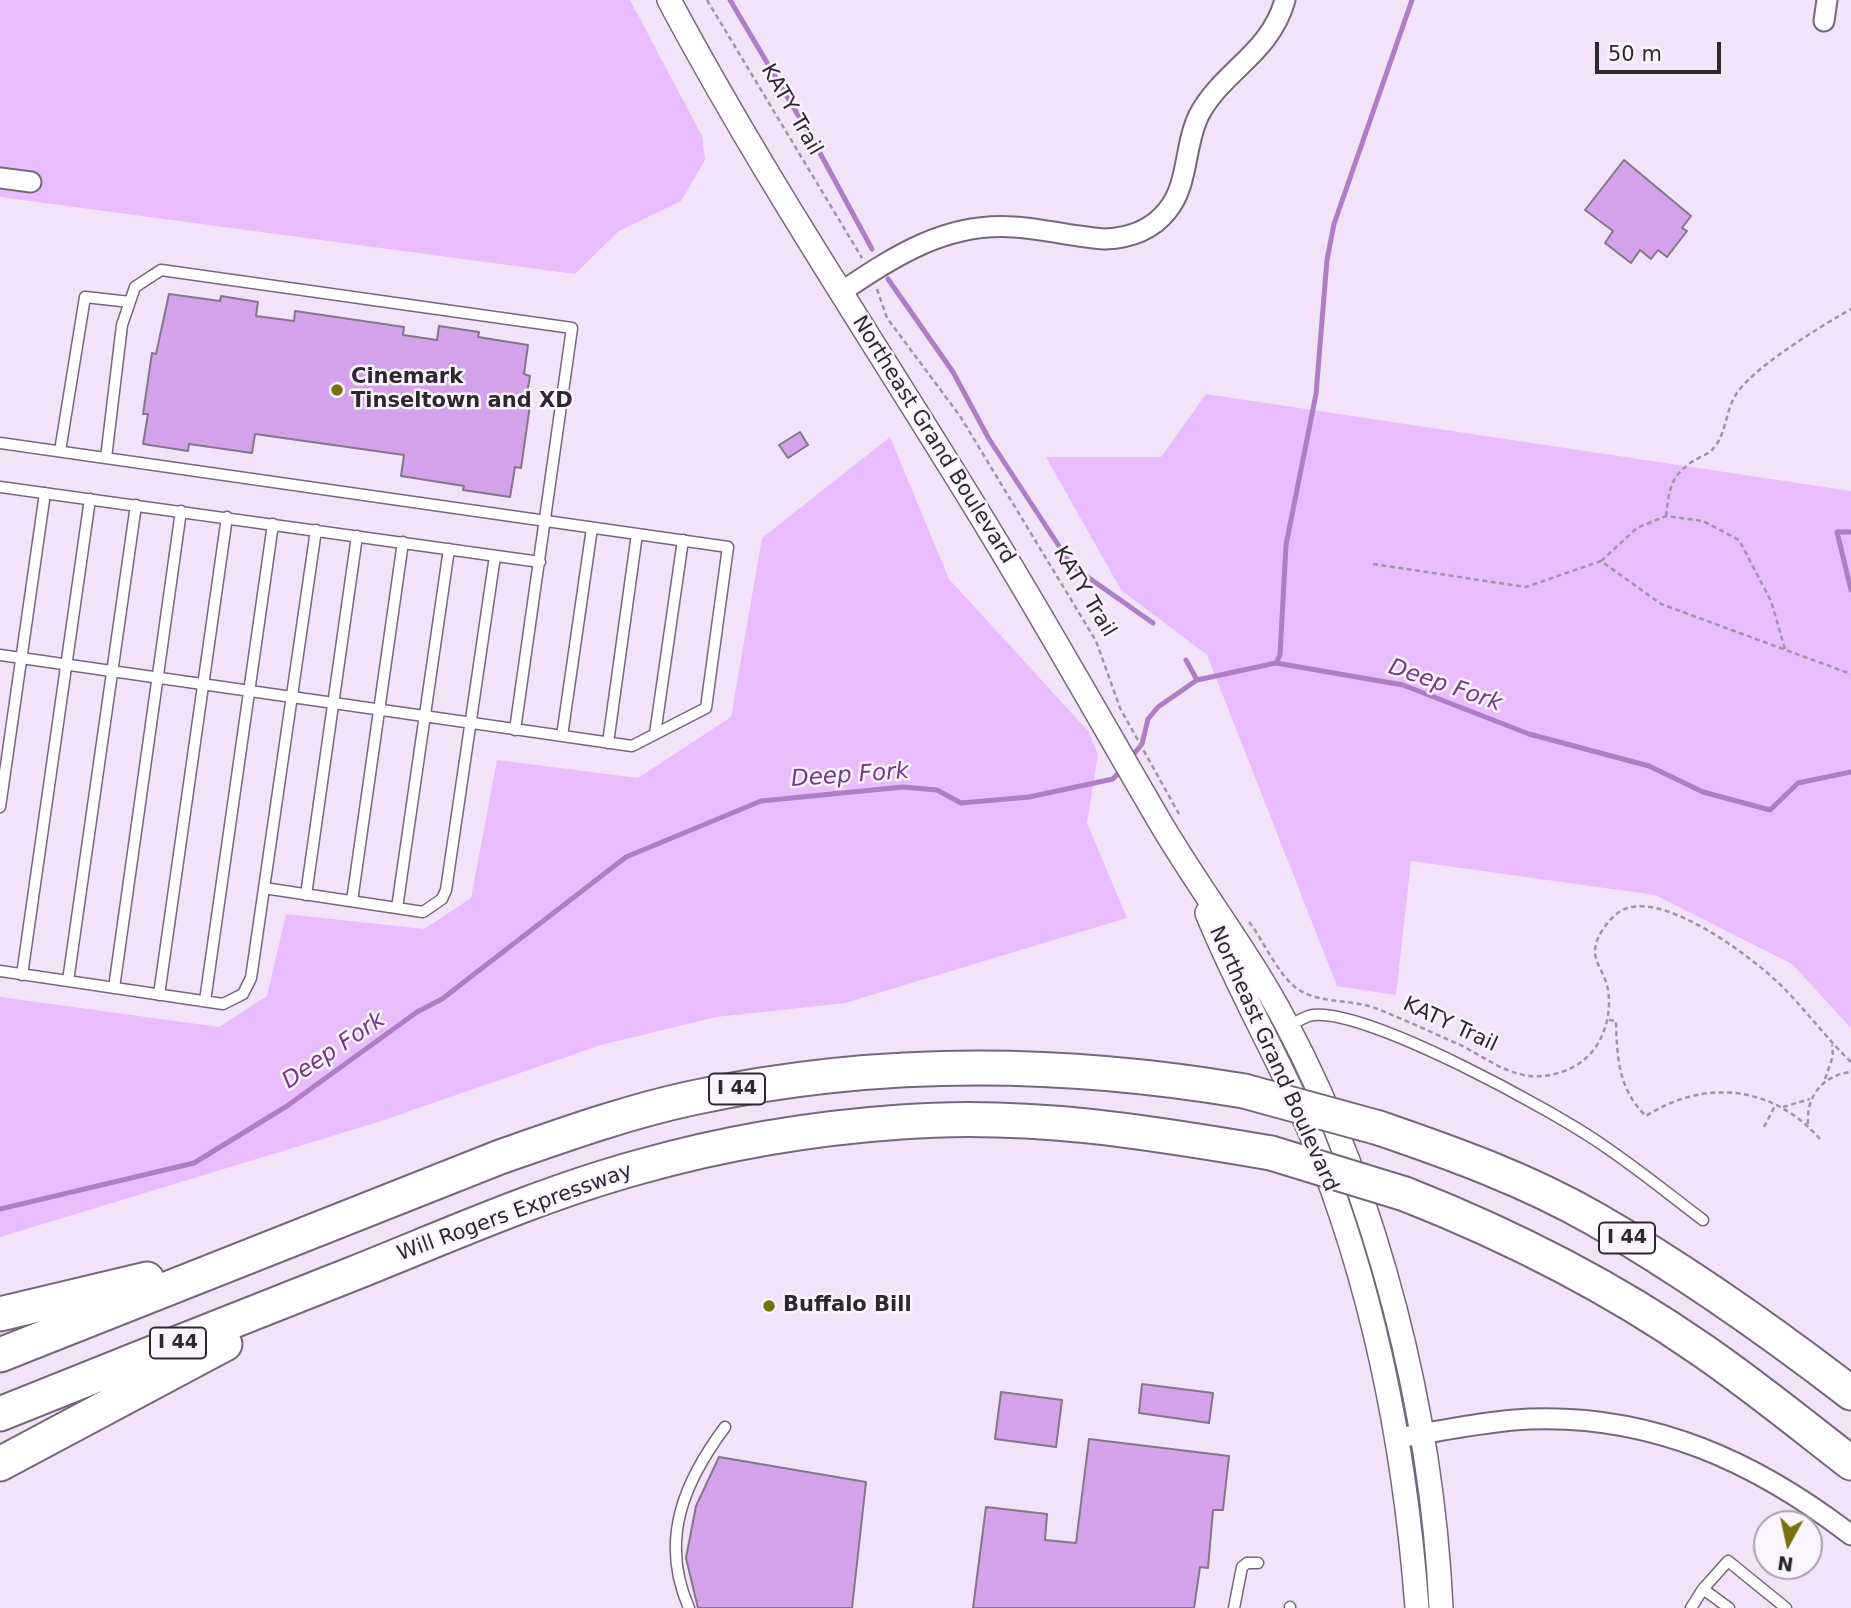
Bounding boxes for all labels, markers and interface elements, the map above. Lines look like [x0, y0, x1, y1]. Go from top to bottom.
scale bar [1599, 28, 1725, 72]
text: 50 m [1608, 42, 1662, 66]
street label: KATY Trail [755, 60, 827, 160]
street label: Northeast Grand Boulevard [846, 311, 1020, 569]
place label: Cinemark Tinseltown and XD [351, 365, 573, 415]
marker: Cinemark Tinseltown and XD [329, 382, 345, 398]
street label: KATY Trail [1047, 542, 1121, 642]
water label: Deep Fork [1385, 654, 1505, 718]
water label: Deep Fork [790, 758, 910, 794]
street label: Northeast Grand Boulevard [1203, 922, 1343, 1196]
street label: KATY Trail [1399, 992, 1501, 1058]
water label: Deep Fork [277, 1007, 391, 1095]
road number: I 44 [709, 1074, 765, 1105]
street label: Will Rogers Expressway [394, 1159, 636, 1267]
road number: I 44 [1599, 1222, 1655, 1254]
place label: Buffalo Bill [783, 1293, 912, 1319]
marker: Buffalo Bill [761, 1298, 777, 1314]
road number: I 44 [150, 1328, 206, 1358]
north arrow [1753, 1510, 1823, 1580]
text: N [1776, 1552, 1795, 1576]

